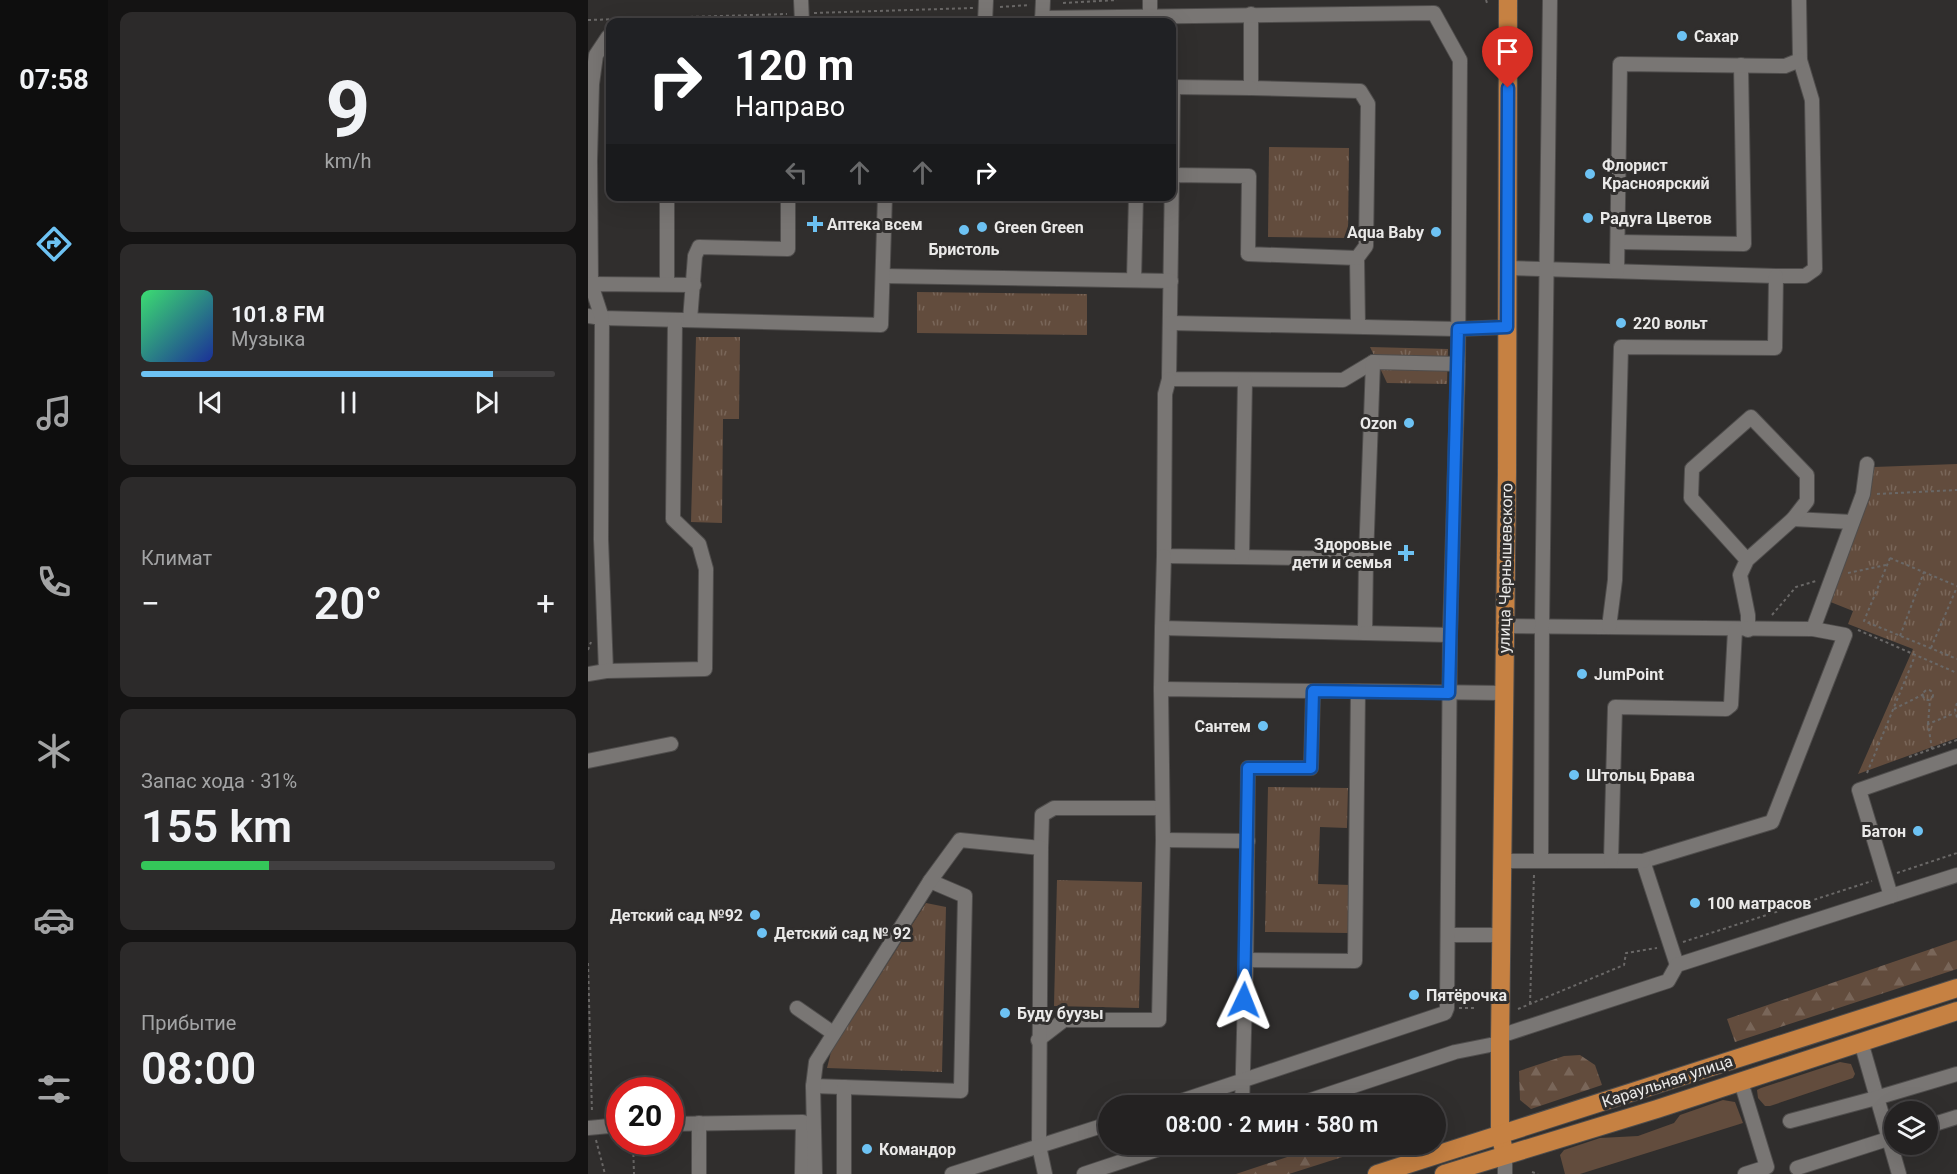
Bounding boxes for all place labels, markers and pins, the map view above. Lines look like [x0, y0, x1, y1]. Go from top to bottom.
pin [1482, 26, 1533, 88]
place label: Сахар [1694, 27, 1739, 46]
marker: Сахар [1675, 29, 1689, 43]
place label: Флорист Красноярский [1602, 156, 1710, 193]
marker: Флорист Красноярский [1583, 167, 1597, 181]
place label: Радуга Цветов [1600, 209, 1712, 228]
marker: Радуга Цветов [1581, 211, 1595, 225]
place label: Аптека всем [827, 215, 923, 234]
marker: Аптека всем [808, 217, 822, 231]
place label: Green Green [994, 218, 1084, 237]
marker: Green Green [975, 220, 989, 234]
marker: Бристоль [957, 223, 971, 237]
place label: Aqua Baby [1347, 223, 1425, 242]
marker: Aqua Baby [1429, 225, 1443, 239]
place label: Бристоль [928, 240, 1000, 259]
place label: 220 вольт [1633, 314, 1708, 333]
marker: 220 вольт [1614, 316, 1628, 330]
place label: Ozon [1360, 414, 1397, 433]
marker: Ozon [1402, 416, 1416, 430]
place label: Здоровые дети и семья [1292, 535, 1392, 572]
marker: Здоровые дети и семья [1397, 544, 1415, 562]
place label: JumPoint [1594, 665, 1664, 684]
marker: JumPoint [1575, 667, 1589, 681]
place label: Сантем [1195, 717, 1251, 736]
marker: Сантем [1256, 719, 1270, 733]
place label: Штольц Брава [1586, 766, 1695, 785]
marker: Штольц Брава [1567, 768, 1581, 782]
place label: Батон [1862, 822, 1906, 841]
marker: Батон [1911, 824, 1925, 838]
place label: 100 матрасов [1707, 894, 1811, 913]
marker: 100 матрасов [1688, 896, 1702, 910]
place label: Детский сад №92 [610, 906, 743, 925]
marker: Детский сад №92 [748, 908, 762, 922]
place label: Детский сад № 92 [774, 924, 911, 943]
marker: Детский сад № 92 [755, 926, 769, 940]
place label: Пятёрочка [1426, 986, 1507, 1005]
marker: Пятёрочка [1407, 988, 1421, 1002]
place label: Буду буузы [1017, 1004, 1103, 1023]
marker: Буду буузы [998, 1006, 1012, 1020]
place label: Командор [879, 1140, 956, 1159]
marker: Командор [860, 1142, 874, 1156]

